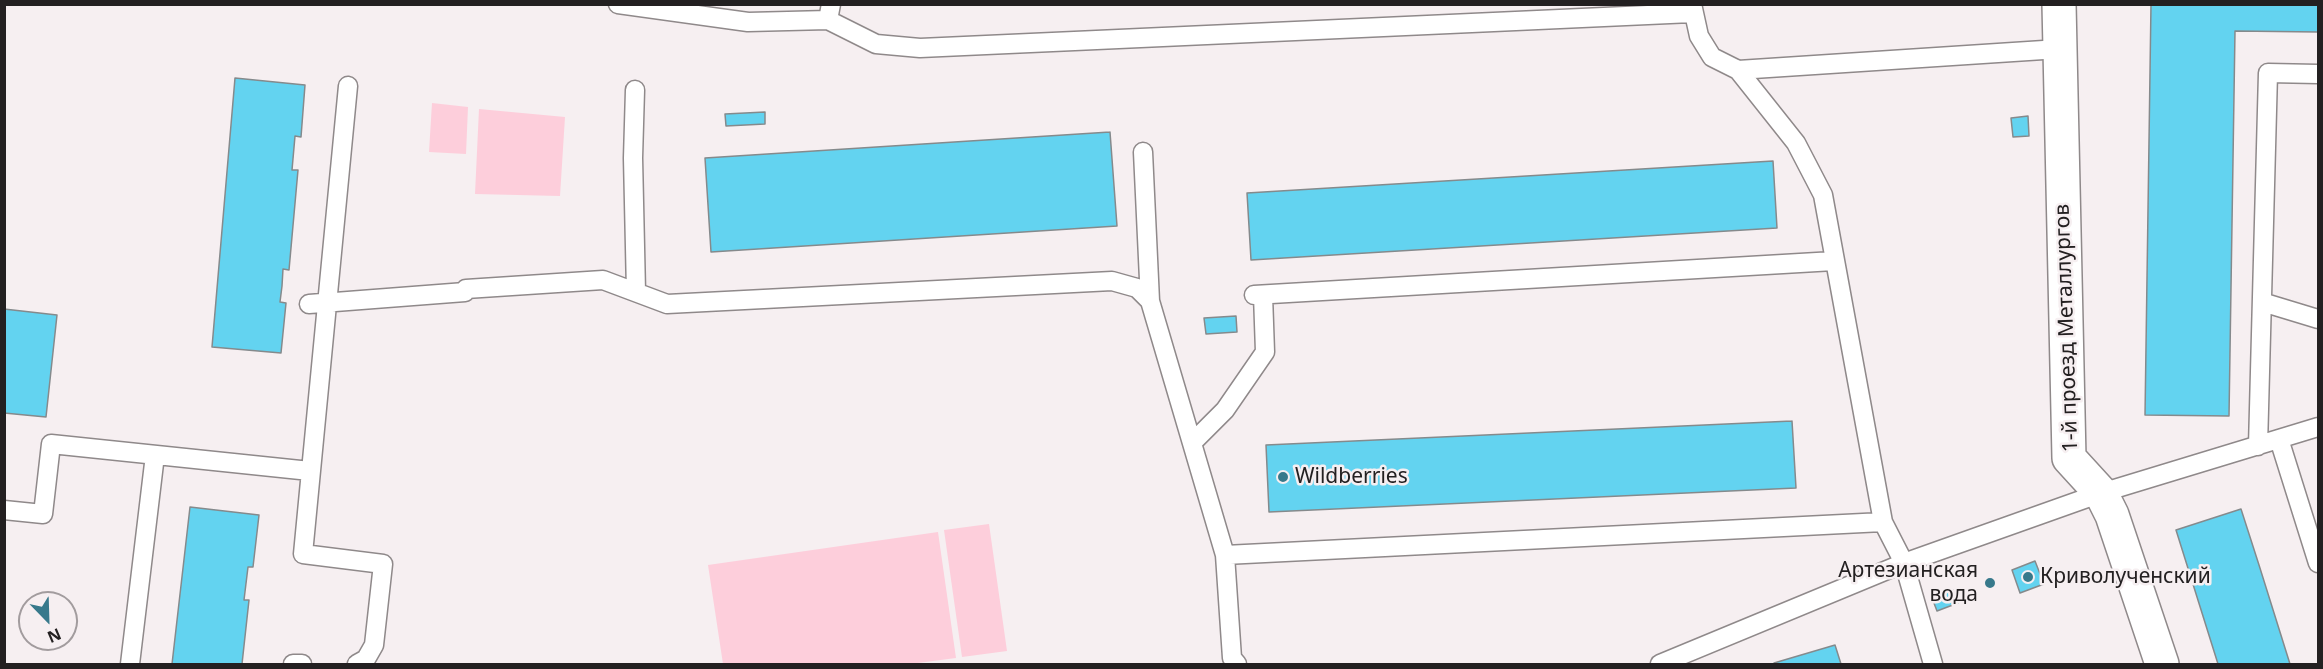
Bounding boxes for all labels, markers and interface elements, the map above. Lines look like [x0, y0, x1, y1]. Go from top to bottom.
street label: 1-й проезд Металлургов [2050, 203, 2084, 453]
place label: Wildberries [1295, 464, 1408, 490]
marker: Wildberries [1276, 470, 1290, 484]
place label: Артезианская вода [1838, 558, 1978, 608]
place label: Криволученский [2040, 564, 2211, 590]
marker: Криволученский [2021, 570, 2035, 584]
marker: Артезианская вода [1983, 576, 1997, 590]
north arrow [18, 591, 78, 651]
text: N [44, 623, 65, 648]

